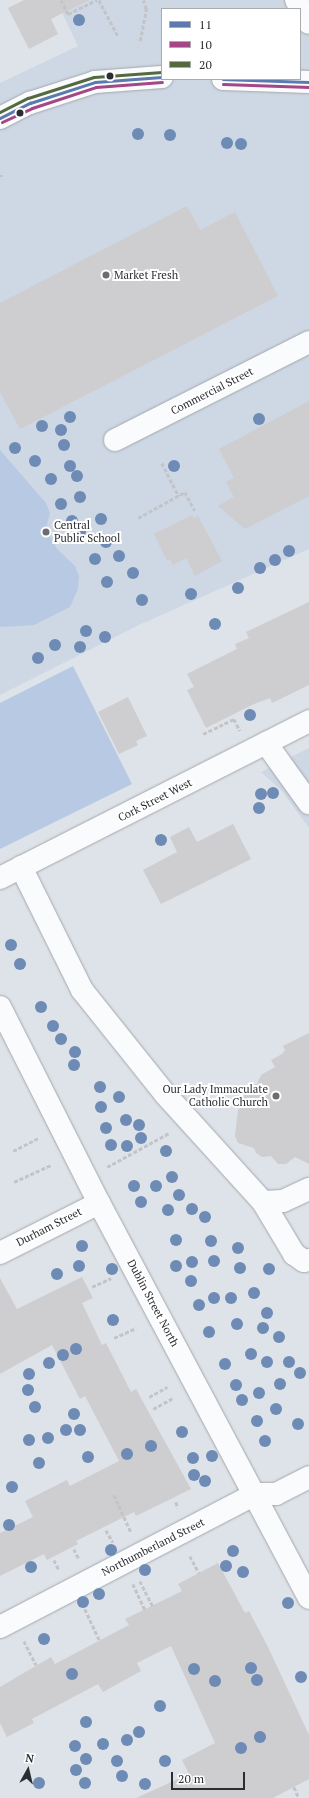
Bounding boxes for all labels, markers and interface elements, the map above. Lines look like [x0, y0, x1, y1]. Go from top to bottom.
legend [161, 8, 301, 80]
text: 11 [199, 17, 212, 32]
text: 10 [199, 37, 212, 52]
text: 20 [199, 57, 212, 72]
unlabelled marker [105, 71, 115, 81]
unlabelled marker [15, 108, 25, 118]
place label: Market Fresh [114, 268, 178, 282]
marker: Market Fresh [101, 270, 111, 280]
street label: Commercial Street [168, 364, 256, 418]
place label: Central Public School [54, 519, 120, 545]
marker: Central Public School [41, 527, 51, 537]
street label: Cork Street West [116, 776, 194, 824]
place label: Our Lady Immaculate Catholic Church [162, 1083, 268, 1109]
marker: Our Lady Immaculate Catholic Church [271, 1091, 281, 1101]
street label: Durham Street [14, 1205, 84, 1249]
street label: Dublin Street North [124, 1257, 182, 1349]
street label: Northumberland Street [99, 1515, 207, 1579]
north arrow [8, 1750, 48, 1790]
text: N [25, 1751, 35, 1766]
scale bar [173, 1764, 247, 1790]
text: 20 m [178, 1771, 204, 1786]

